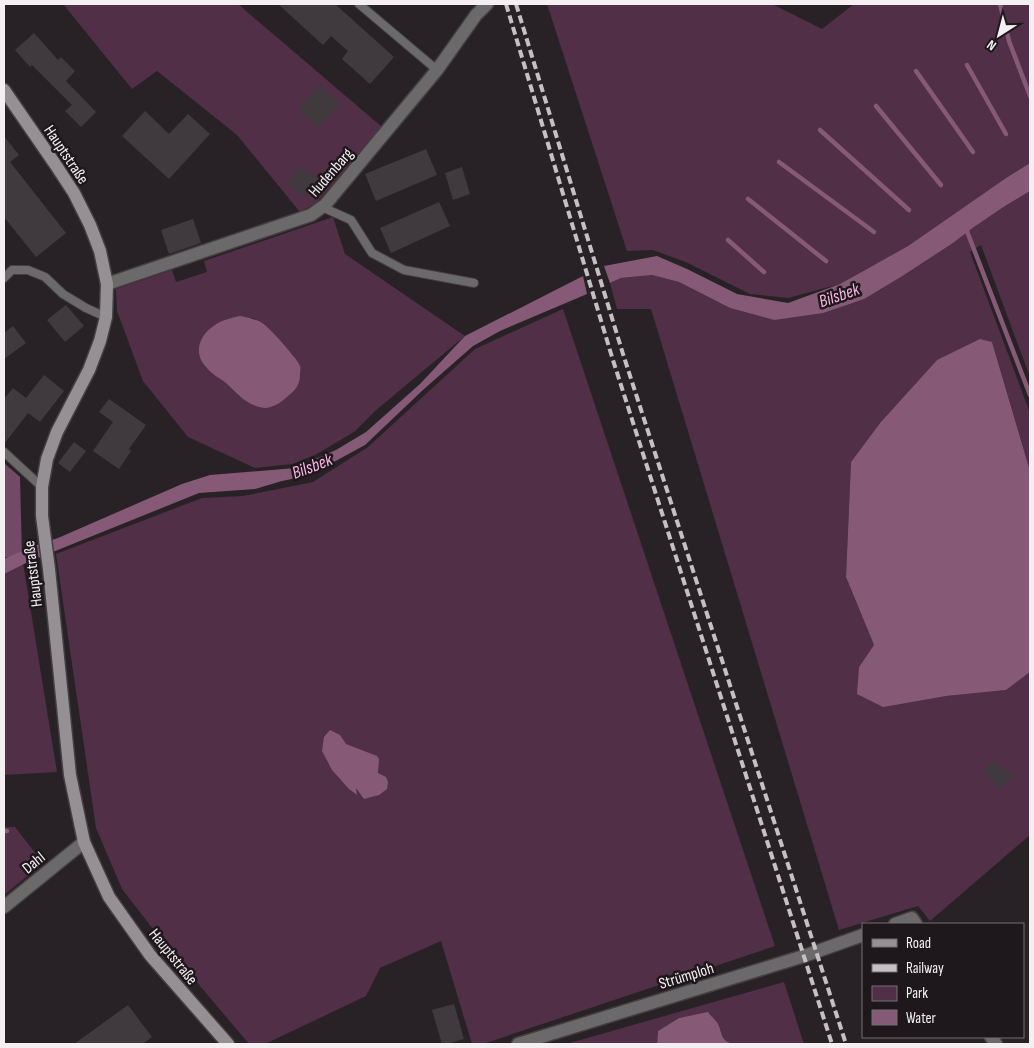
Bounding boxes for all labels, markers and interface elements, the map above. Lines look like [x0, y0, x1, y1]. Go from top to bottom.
north arrow [974, 10, 1024, 60]
text: N [984, 36, 1000, 54]
street label: Hauptstraße [39, 122, 92, 188]
street label: Hudenbarg [305, 145, 357, 201]
water label: Bilsbek [816, 278, 864, 312]
water label: Bilsbek [289, 449, 337, 484]
street label: Hauptstraße [20, 540, 47, 608]
street label: Dahl [19, 848, 49, 878]
legend [862, 923, 1024, 1038]
street label: Hauptstraße [144, 925, 201, 989]
text: Road [906, 934, 931, 953]
street label: Strümploh [657, 959, 716, 994]
text: Railway [906, 959, 944, 978]
text: Park [906, 984, 928, 1003]
text: Water [906, 1009, 937, 1028]

